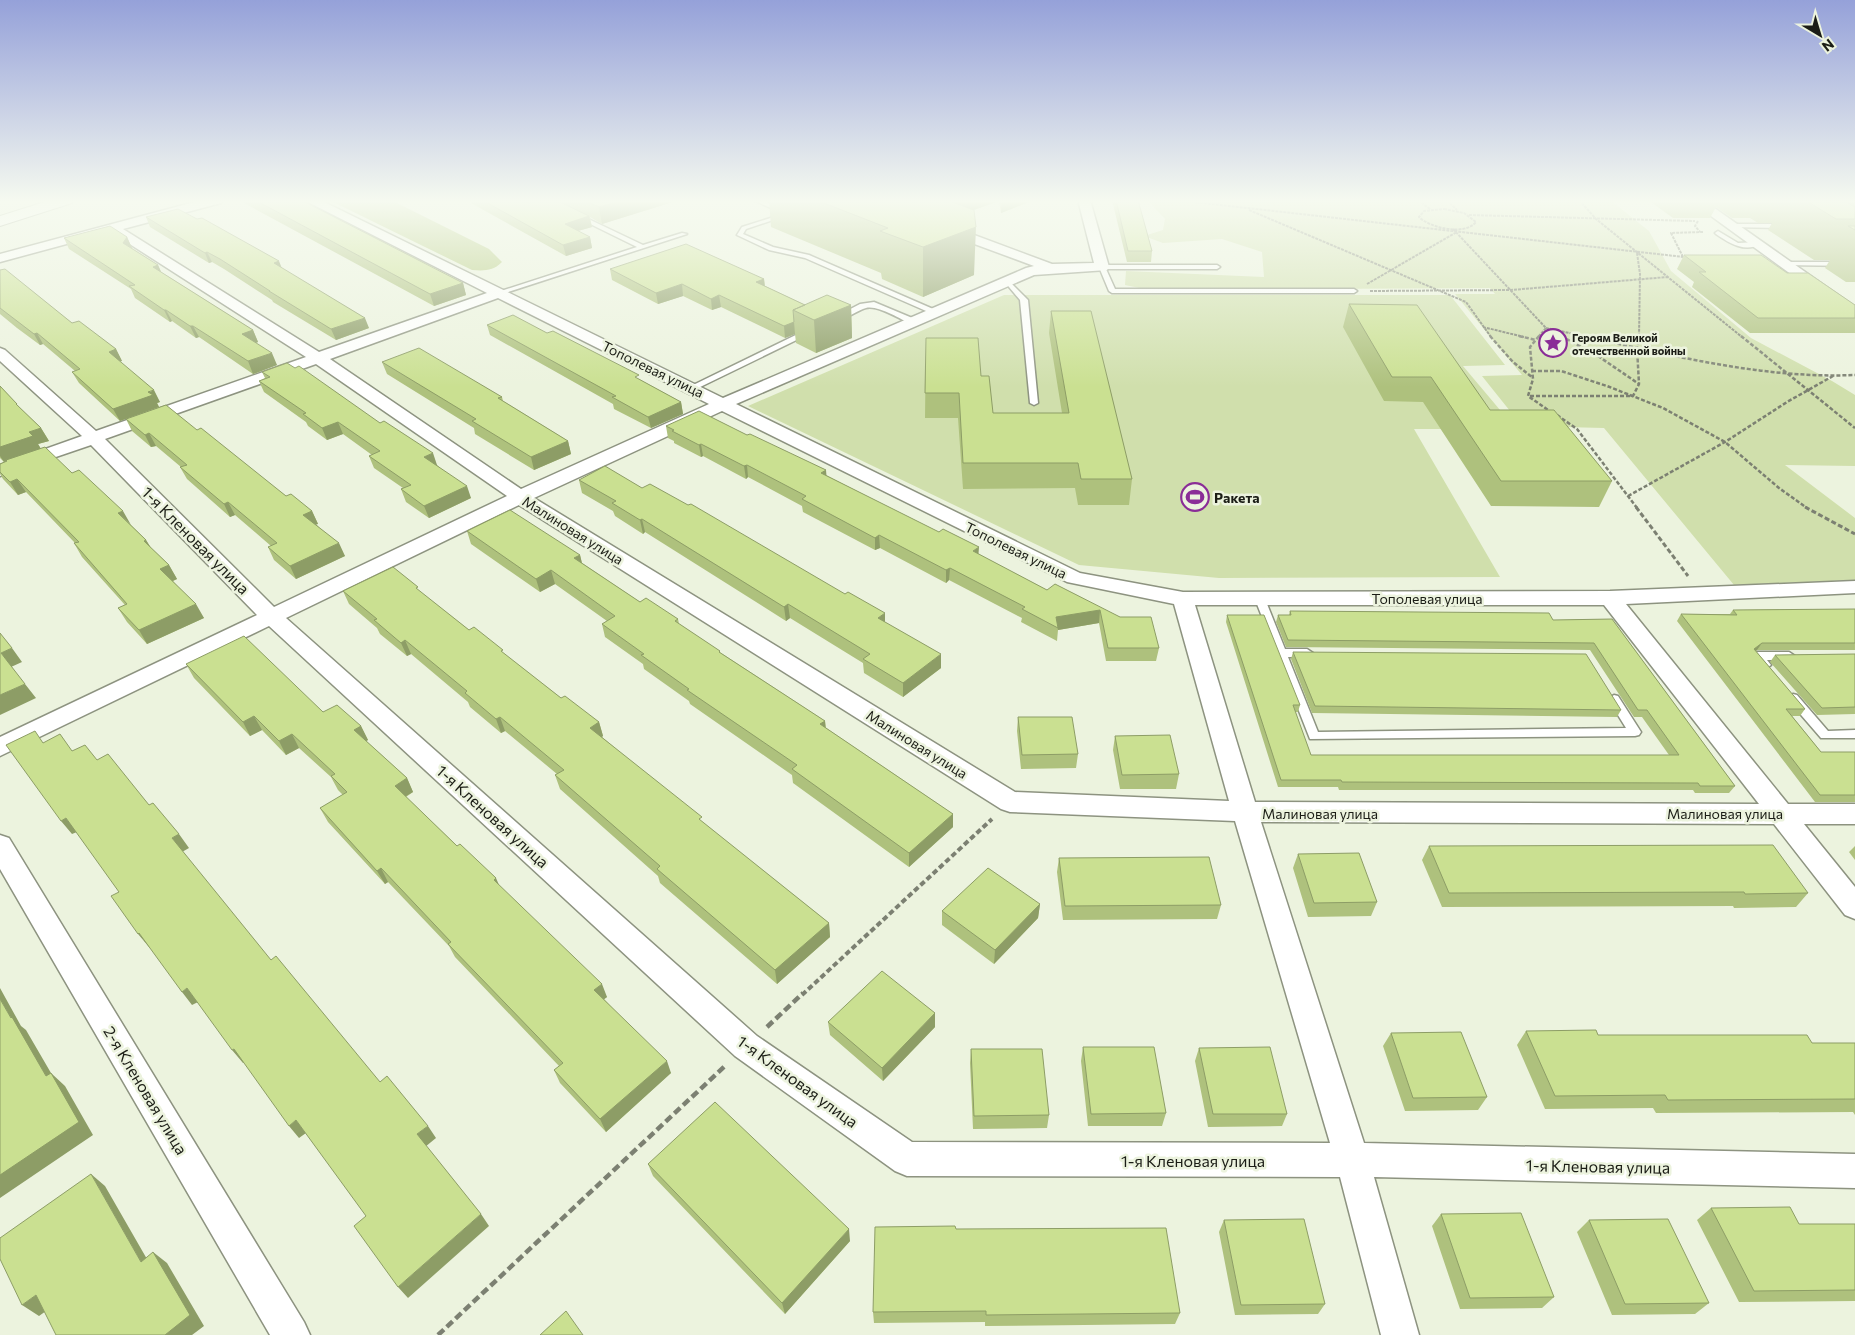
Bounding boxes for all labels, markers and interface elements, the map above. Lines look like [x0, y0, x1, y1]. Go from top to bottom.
north arrow [1795, 10, 1845, 60]
text: N [1819, 36, 1838, 56]
place icon: Героям Великой отечественной войны [1538, 328, 1568, 358]
place label: Героям Великой отечественной войны [1572, 331, 1686, 357]
street label: Тополевая улица [599, 337, 707, 401]
street label: 1-я Кленовая улица [138, 482, 254, 598]
sports icon: Ракета [1180, 482, 1210, 512]
place label: Ракета [1214, 489, 1259, 506]
street label: Малиновая улица [519, 492, 627, 568]
street label: Тополевая улица [962, 518, 1070, 582]
street label: Тополевая улица [1372, 590, 1482, 607]
street label: Малиновая улица [863, 706, 971, 782]
street label: 1-я Кленовая улица [433, 761, 553, 871]
street label: Малиновая улица [1262, 805, 1378, 822]
street label: Малиновая улица [1667, 805, 1783, 822]
street label: 2-я Кленовая улица [100, 1022, 192, 1158]
street label: 1-я Кленовая улица [734, 1031, 862, 1131]
street label: 1-я Кленовая улица [1121, 1151, 1265, 1170]
street label: 1-я Кленовая улица [1526, 1155, 1670, 1177]

